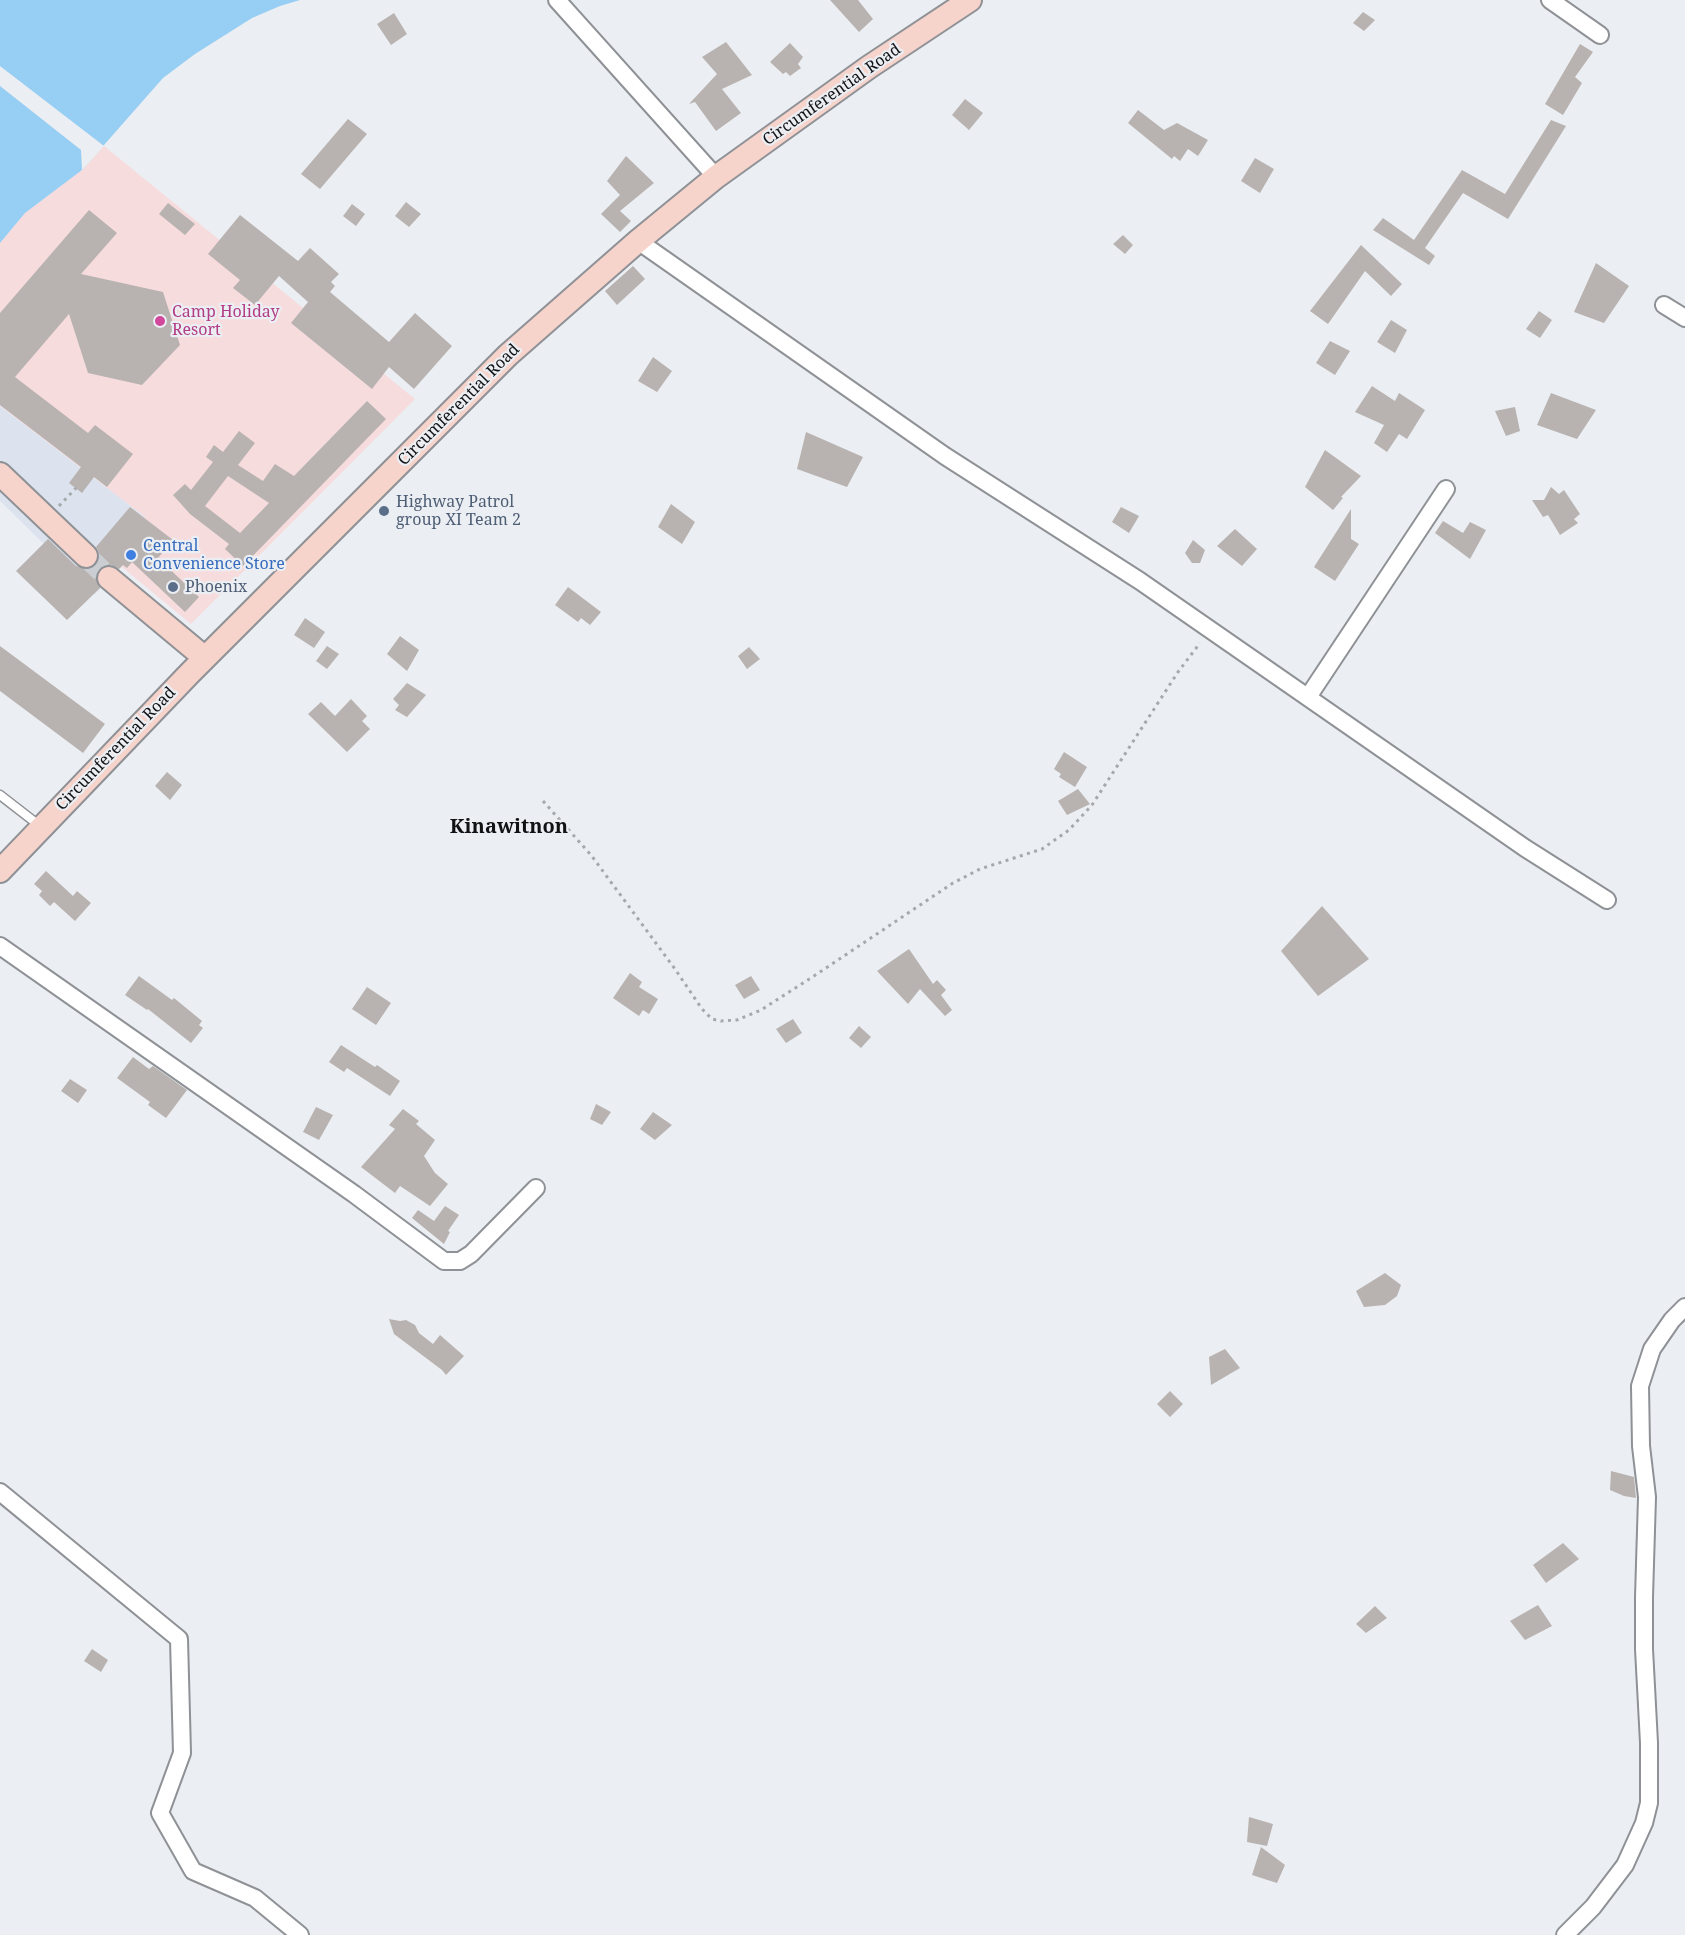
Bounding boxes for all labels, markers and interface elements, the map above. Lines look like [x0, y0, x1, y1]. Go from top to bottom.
street label: Circumferential Road [759, 40, 905, 150]
place label: Camp Holiday Resort [172, 302, 279, 340]
marker: Camp Holiday Resort [153, 314, 167, 328]
street label: Circumferential Road [394, 340, 524, 470]
place label: Highway Patrol group XI Team 2 [396, 492, 521, 530]
marker: Highway Patrol group XI Team 2 [377, 504, 391, 518]
place label: Central Convenience Store [143, 536, 285, 574]
marker: Central Convenience Store [124, 548, 138, 562]
place label: Phoenix [185, 577, 247, 597]
marker: Phoenix [166, 580, 180, 594]
street label: Circumferential Road [52, 683, 180, 815]
district label: Kinawitnon [450, 815, 568, 839]

